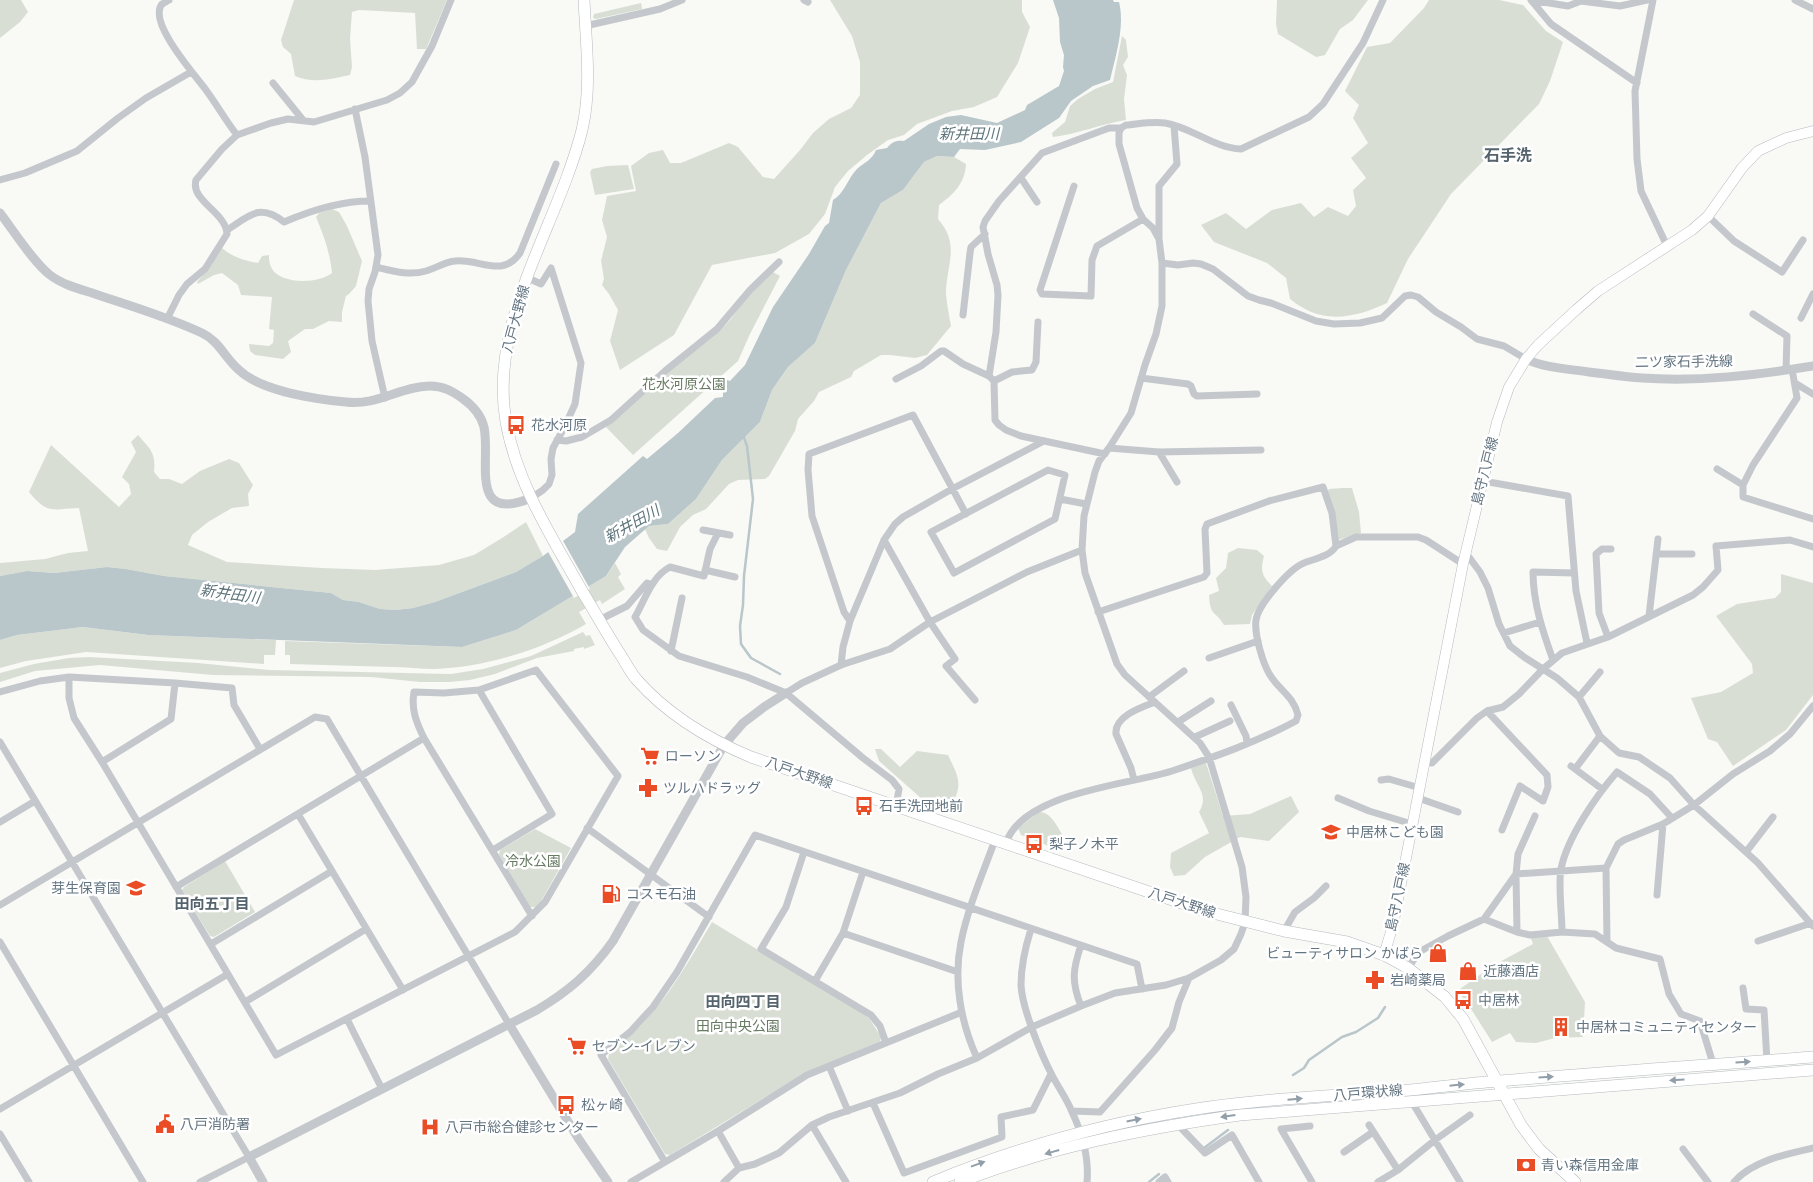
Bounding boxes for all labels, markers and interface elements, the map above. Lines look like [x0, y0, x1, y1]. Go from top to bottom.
water label: 新井田川 [939, 125, 1001, 143]
district label: 石手洗 [1484, 146, 1532, 165]
street label: 八戸大野線 [499, 283, 533, 355]
street label: 二ツ家石手洗線 [1635, 353, 1733, 371]
park label: 花水河原公園 [642, 376, 726, 393]
bus stop icon: 花水河原 [505, 414, 527, 436]
place label: 花水河原 [531, 417, 587, 434]
street label: 島守八戸線 [1468, 435, 1502, 507]
water label: 新井田川 [601, 501, 664, 546]
water label: 新井田川 [199, 581, 263, 607]
supermarket icon: ローソン [639, 745, 661, 767]
place label: ローソン [665, 748, 721, 765]
street label: 八戸大野線 [763, 754, 835, 792]
pharmacy icon: ツルハドラッグ [637, 777, 659, 799]
place label: ツルハドラッグ [663, 780, 761, 797]
bus stop icon: 石手洗団地前 [853, 795, 875, 817]
place label: 石手洗団地前 [879, 798, 963, 815]
school or university icon: 中居林こども園 [1320, 821, 1342, 843]
place label: 中居林こども園 [1346, 824, 1444, 841]
bus stop icon: 梨子ノ木平 [1023, 833, 1045, 855]
place label: 梨子ノ木平 [1049, 836, 1119, 853]
park label: 冷水公園 [505, 853, 561, 870]
street label: 島守八戸線 [1382, 861, 1414, 933]
school or university icon: 芽生保育園 [125, 877, 147, 899]
place label: 芽生保育園 [51, 880, 121, 897]
fuel station icon: コスモ石油 [600, 883, 622, 905]
street label: 八戸大野線 [1146, 884, 1218, 922]
place label: コスモ石油 [626, 886, 696, 903]
district label: 田向五丁目 [174, 895, 250, 913]
shop icon: ビューティサロン かばら [1427, 942, 1449, 964]
place label: ビューティサロン かばら [1266, 945, 1423, 962]
shop icon: 近藤酒店 [1457, 960, 1479, 982]
place label: 近藤酒店 [1483, 963, 1539, 980]
pharmacy icon: 岩崎薬局 [1364, 969, 1386, 991]
place label: 岩崎薬局 [1390, 972, 1446, 989]
bus stop icon: 中居林 [1452, 989, 1474, 1011]
place label: 中居林 [1478, 992, 1520, 1009]
district label: 田向四丁目 [705, 993, 781, 1011]
building icon: 中居林コミュニティセンター [1550, 1016, 1572, 1038]
park label: 田向中央公園 [696, 1018, 780, 1035]
place label: 中居林コミュニティセンター [1576, 1019, 1757, 1036]
supermarket icon: セブン-イレブン [566, 1035, 588, 1057]
place label: セブン-イレブン [592, 1038, 696, 1055]
one-way arrow [1735, 1058, 1751, 1066]
one-way arrow [1538, 1073, 1554, 1081]
one-way arrow [1669, 1076, 1685, 1084]
street label: 八戸環状線 [1332, 1081, 1404, 1105]
one-way arrow [1450, 1081, 1466, 1089]
bus stop icon: 松ヶ崎 [555, 1094, 577, 1116]
one-way arrow [1288, 1095, 1304, 1103]
place label: 松ヶ崎 [581, 1097, 623, 1114]
public building icon: 八戸消防署 [154, 1113, 176, 1135]
one-way arrow [1220, 1113, 1236, 1121]
place label: 八戸消防署 [180, 1116, 250, 1133]
hospital icon: 八戸市総合健診センター [419, 1116, 441, 1138]
one-way arrow [1127, 1116, 1143, 1124]
place label: 八戸市総合健診センター [445, 1119, 599, 1136]
one-way arrow [1044, 1148, 1059, 1156]
bank icon: 青い森信用金庫 [1515, 1154, 1537, 1176]
place label: 青い森信用金庫 [1541, 1157, 1639, 1174]
one-way arrow [971, 1160, 986, 1168]

